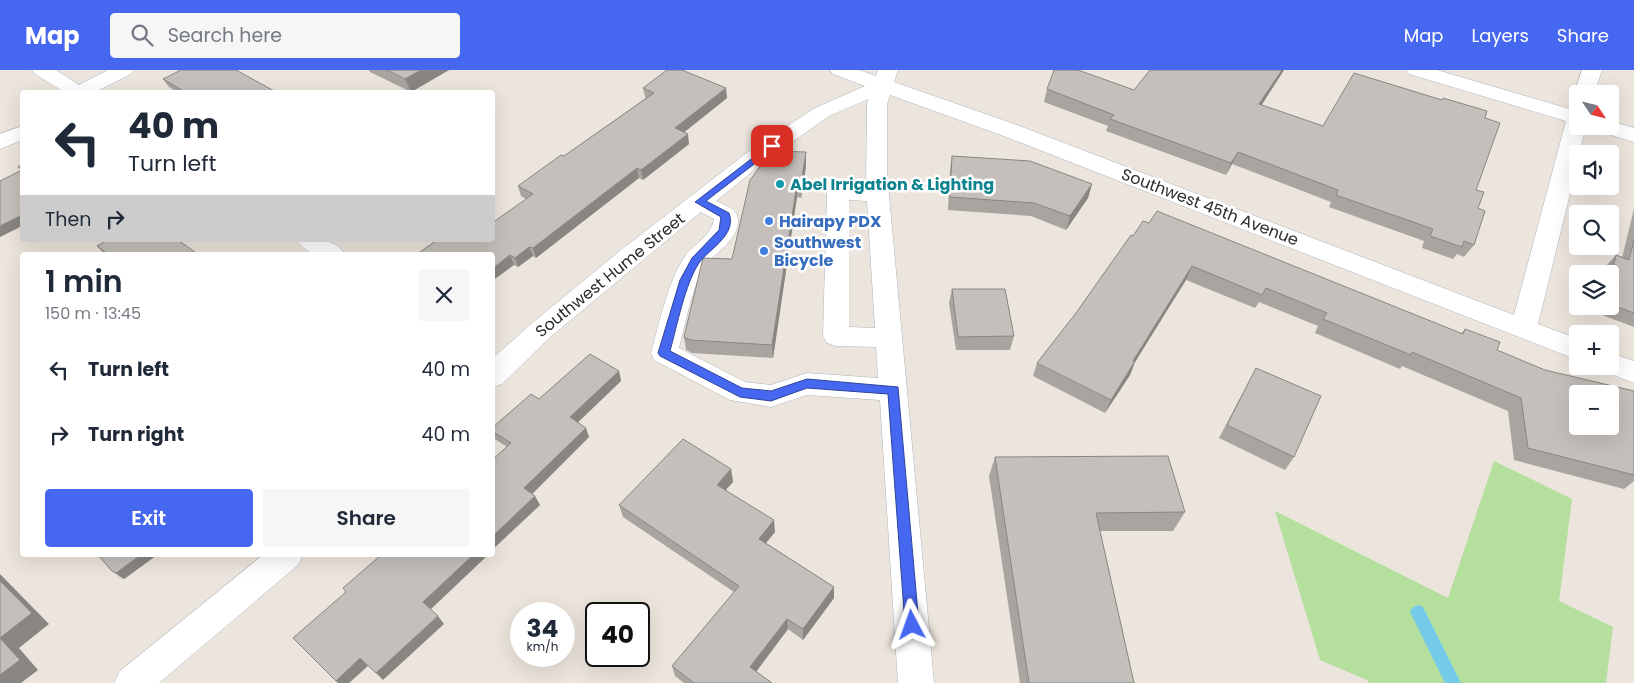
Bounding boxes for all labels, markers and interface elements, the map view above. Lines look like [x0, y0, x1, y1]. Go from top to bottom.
search box [110, 13, 460, 58]
text: Map [25, 19, 80, 52]
icon: search [128, 21, 156, 49]
text: Search here [168, 22, 282, 49]
text: Map [1404, 23, 1444, 48]
text: Layers [1472, 23, 1529, 48]
text: Share [1557, 23, 1609, 48]
north arrow [1569, 85, 1619, 135]
map controls [1569, 85, 1619, 435]
text: 40 m [128, 101, 219, 150]
icon: left [45, 110, 110, 175]
pin [751, 125, 793, 167]
icon: arrive [758, 132, 786, 160]
button: sound [1569, 145, 1619, 195]
text: Turn left [128, 148, 216, 179]
street label: Southwest 45th Avenue [1118, 163, 1302, 251]
place label: Abel Irrigation & Lighting [790, 173, 994, 196]
marker: Abel Irrigation & Lighting [774, 178, 786, 190]
icon: right [101, 205, 129, 233]
button: search [1569, 205, 1619, 255]
text: Then [45, 206, 91, 233]
street label: Southwest Hume Street [530, 207, 690, 343]
place label: Hairapy PDX [779, 210, 882, 233]
marker: Hairapy PDX [763, 215, 775, 227]
place label: Southwest Bicycle [774, 231, 861, 272]
marker: Southwest Bicycle [758, 245, 770, 257]
text: 1 min [45, 260, 123, 303]
button: layers [1569, 265, 1619, 315]
button: close [418, 269, 470, 321]
text: 150 m · 13:45 [45, 302, 141, 325]
button: + [1569, 325, 1619, 375]
icon: left [45, 356, 73, 384]
text: Turn left [88, 356, 169, 383]
text: 40 m [421, 356, 470, 383]
button: − [1569, 385, 1619, 435]
icon: right [45, 421, 73, 449]
text: Turn right [88, 421, 184, 448]
text: 40 m [421, 421, 470, 448]
button: Exit [45, 489, 253, 547]
button: Share [263, 489, 470, 547]
position arrow [885, 598, 937, 650]
speed limit sign: 40 [585, 602, 650, 667]
text: 34 [526, 611, 559, 646]
text: km/h [527, 638, 558, 655]

